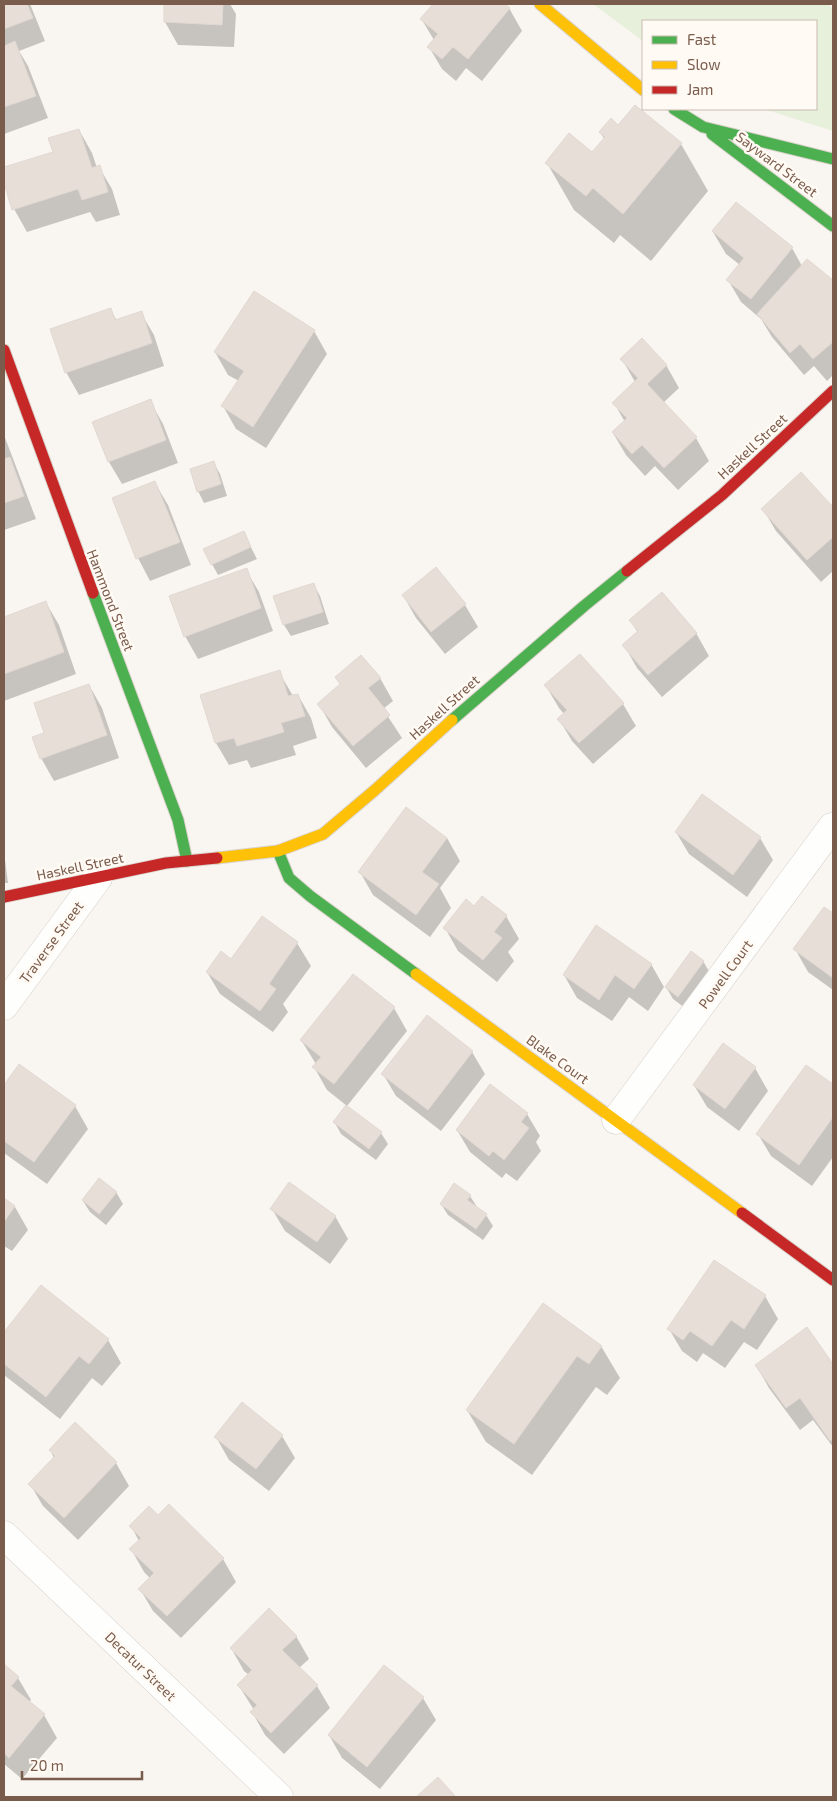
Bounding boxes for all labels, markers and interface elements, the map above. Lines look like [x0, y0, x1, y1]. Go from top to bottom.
legend [642, 20, 817, 110]
text: Fast [687, 30, 717, 48]
text: Slow [687, 55, 721, 73]
text: Jam [687, 80, 713, 98]
street label: Sayward Street [733, 128, 821, 200]
street label: Haskell Street [714, 410, 790, 482]
street label: Hammond Street [84, 547, 138, 653]
street label: Haskell Street [405, 671, 483, 743]
street label: Haskell Street [35, 848, 125, 884]
street label: Traverse Street [16, 898, 86, 986]
street label: Powell Court [694, 936, 756, 1012]
street label: Blake Court [523, 1031, 593, 1087]
street label: Decatur Street [102, 1628, 180, 1704]
scale bar [22, 1748, 142, 1780]
text: 20 m [30, 1756, 64, 1774]

